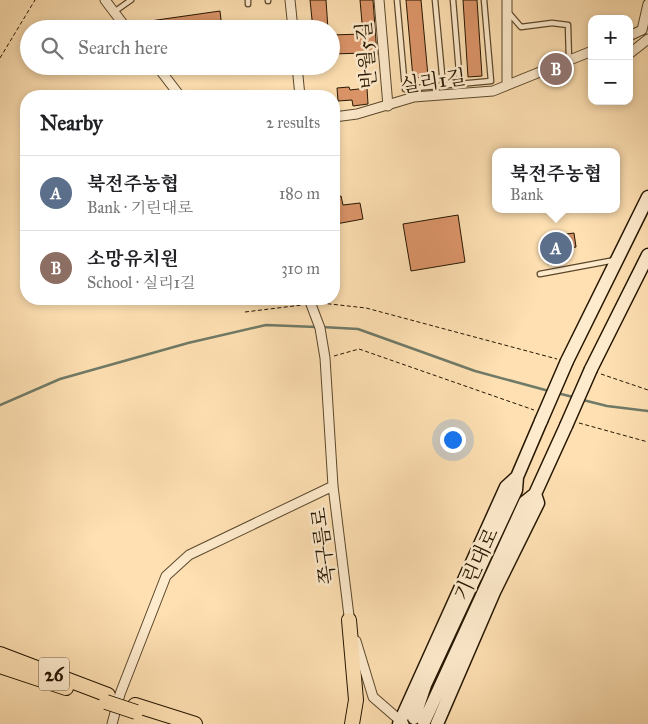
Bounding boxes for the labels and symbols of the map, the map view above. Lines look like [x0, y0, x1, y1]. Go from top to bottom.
street label: 반월5길 [351, 20, 381, 90]
pin: B [540, 50, 572, 88]
street label: 실리1길 [399, 65, 467, 97]
pin: A [540, 229, 572, 267]
your location [440, 427, 466, 453]
street label: 쪽구름로 [306, 506, 340, 586]
street label: 기린대로 [449, 524, 503, 604]
road number: 26 [39, 658, 69, 691]

